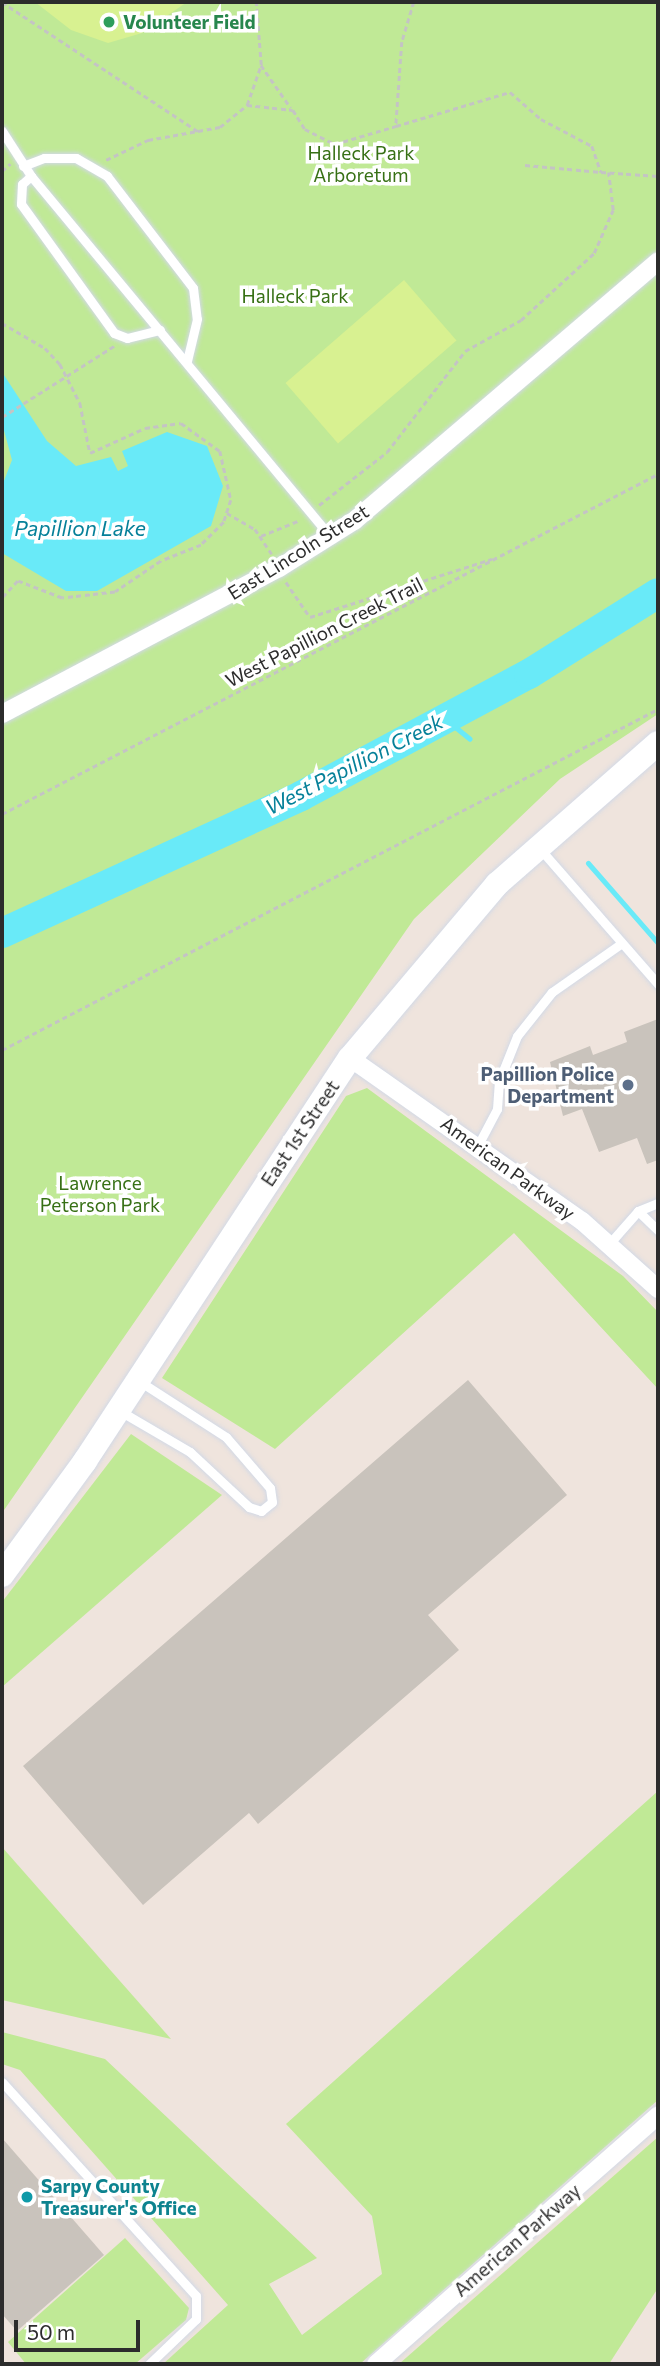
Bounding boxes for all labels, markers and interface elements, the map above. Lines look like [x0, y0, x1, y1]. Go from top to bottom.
place label: Volunteer Field [123, 11, 256, 33]
marker: Volunteer Field [101, 14, 117, 30]
park label: Halleck Park Arboretum [308, 142, 414, 186]
park label: Halleck Park [242, 285, 348, 307]
street label: East Lincoln Street [223, 499, 373, 605]
water label: Papillion Lake [14, 515, 146, 541]
street label: West Papillion Creek Trail [222, 572, 426, 692]
water label: West Papillion Creek [261, 708, 447, 820]
place label: Papillion Police Department [480, 1063, 614, 1107]
street label: East 1st Street [256, 1076, 344, 1190]
marker: Papillion Police Department [620, 1077, 636, 1093]
street label: American Parkway [436, 1112, 580, 1224]
park label: Lawrence Peterson Park [40, 1172, 160, 1216]
place label: Sarpy County Treasurer's Office [41, 2175, 197, 2219]
street label: American Parkway [449, 2179, 585, 2301]
marker: Sarpy County Treasurer's Office [19, 2189, 35, 2205]
scale bar [18, 2306, 144, 2350]
text: 50 m [27, 2319, 75, 2344]

